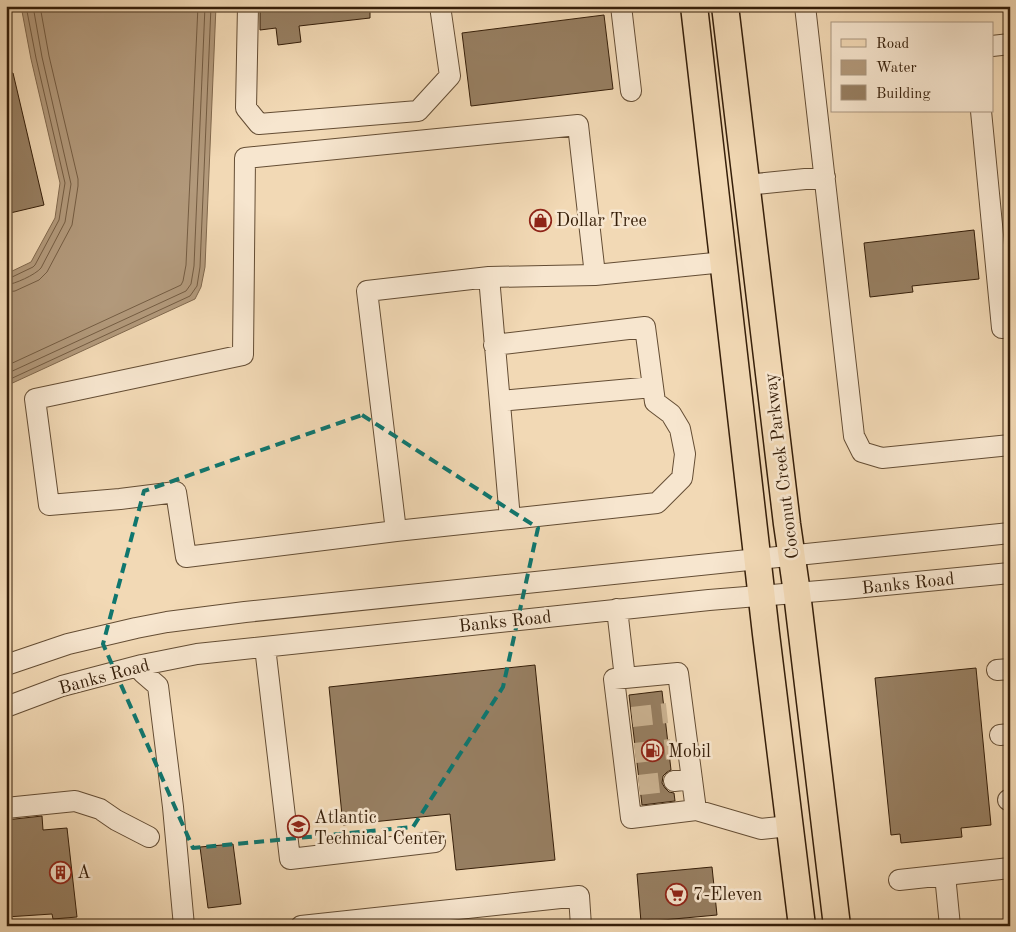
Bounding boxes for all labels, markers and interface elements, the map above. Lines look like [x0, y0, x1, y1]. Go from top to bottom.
legend [831, 22, 994, 112]
text: Road [876, 37, 910, 52]
text: Water [876, 61, 917, 76]
text: Building [876, 87, 931, 102]
shop icon: Dollar Tree [528, 208, 552, 232]
place label: Dollar Tree [556, 212, 647, 230]
street label: Coconut Creek Parkway [762, 371, 802, 560]
street label: Banks Road [861, 570, 955, 598]
street label: Banks Road [458, 608, 552, 636]
street label: Banks Road [57, 656, 152, 698]
fuel station icon: Mobil [640, 739, 664, 763]
place label: Mobil [668, 743, 711, 761]
place label: Atlantic Technical Center [314, 809, 445, 848]
school or university icon: Atlantic Technical Center [286, 815, 310, 839]
building icon: A [49, 860, 73, 884]
place label: A [77, 864, 91, 882]
supermarket icon: 7-Eleven [665, 882, 689, 906]
place label: 7-Eleven [693, 886, 763, 904]

